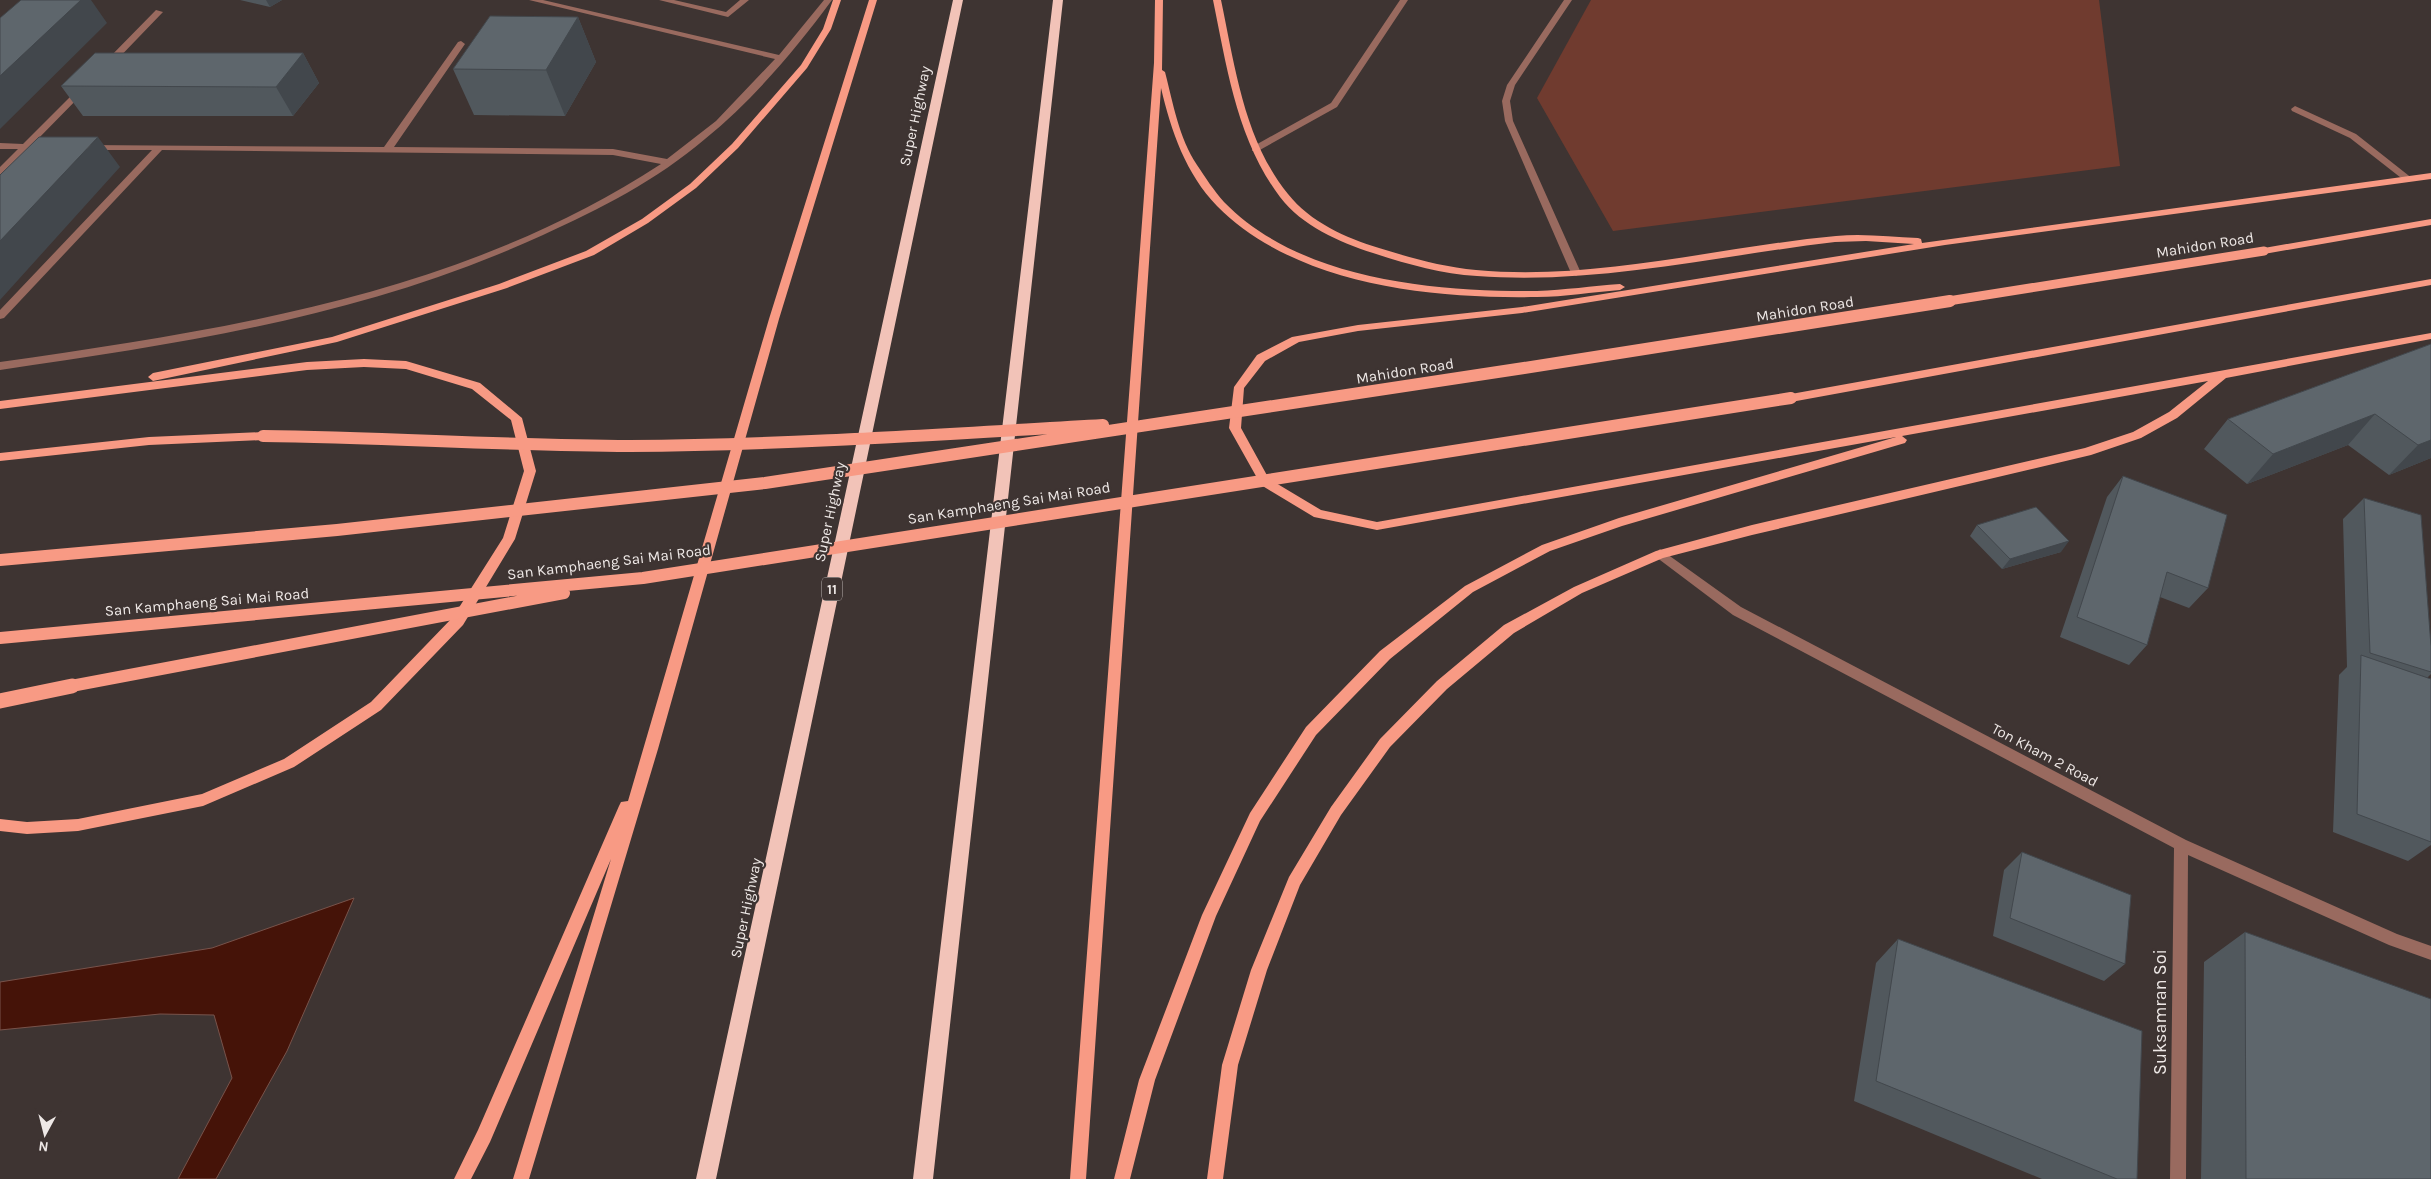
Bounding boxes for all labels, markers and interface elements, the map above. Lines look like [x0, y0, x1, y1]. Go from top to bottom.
street label: Super Highway [896, 64, 934, 168]
street label: Mahidon Road [2155, 228, 2255, 262]
street label: Mahidon Road [1755, 292, 1855, 326]
street label: Mahidon Road [1355, 354, 1455, 388]
street label: Super Highway [811, 460, 849, 564]
street label: San Kamphaeng Sai Mai Road [906, 478, 1112, 528]
street label: San Kamphaeng Sai Mai Road [506, 541, 712, 583]
road number: 11 [822, 578, 842, 600]
street label: San Kamphaeng Sai Mai Road [104, 584, 310, 620]
street label: Ton Kham 2 Road [1989, 719, 2101, 791]
street label: Super Highway [727, 856, 765, 960]
street label: Suksamran Soi [2149, 949, 2171, 1075]
north arrow [20, 1109, 70, 1159]
text: N [37, 1137, 49, 1155]

